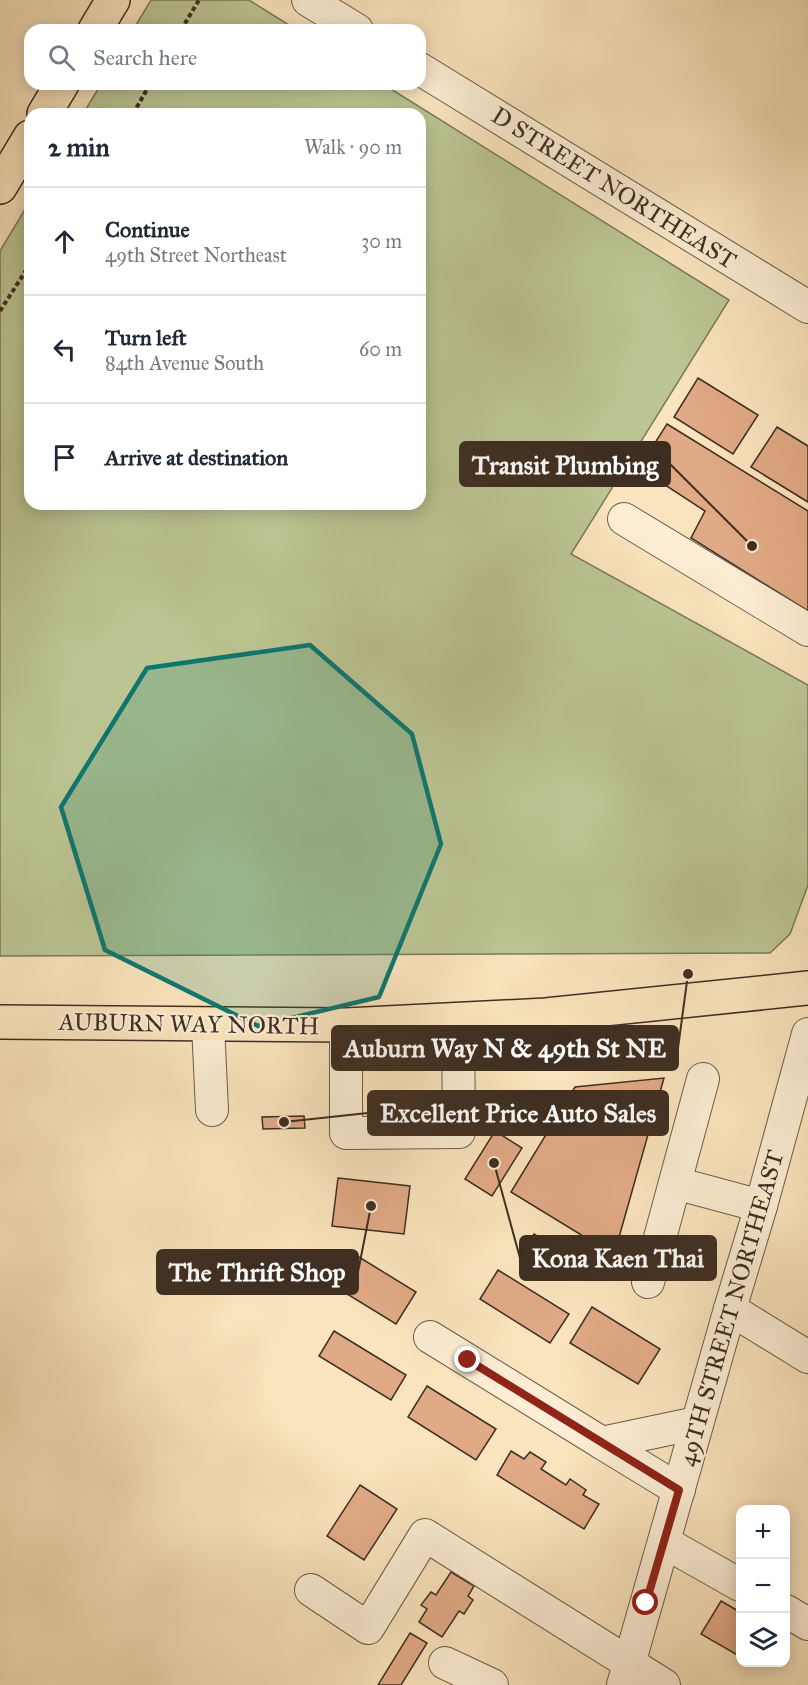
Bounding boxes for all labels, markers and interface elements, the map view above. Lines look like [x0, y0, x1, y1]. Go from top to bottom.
search box [24, 24, 426, 90]
icon: search [45, 41, 78, 74]
text: Search here [93, 44, 197, 71]
street label: D STREET NORTHEAST [486, 100, 742, 276]
text: 2 min [48, 131, 109, 163]
text: Walk · 90 m [304, 135, 402, 159]
text: Continue [105, 216, 190, 243]
icon: ahead [48, 225, 81, 258]
text: 30 m [361, 229, 402, 253]
text: 49th Street Northeast [105, 243, 287, 267]
text: Turn left [105, 324, 187, 351]
icon: left [48, 333, 81, 366]
text: 60 m [359, 337, 402, 361]
text: 84th Avenue South [105, 351, 264, 375]
icon: arrive [48, 441, 81, 474]
callout: Transit Plumbing [460, 442, 670, 486]
text: Arrive at destination [105, 444, 288, 471]
text: Transit Plumbing [471, 449, 659, 482]
street label: AUBURN WAY NORTH [57, 1007, 320, 1041]
callout: Auburn Way N & 49th St NE [332, 1026, 678, 1070]
text: Auburn Way N & 49th St NE [342, 1032, 666, 1064]
callout: Excellent Price Auto Sales [368, 1091, 668, 1135]
text: Excellent Price Auto Sales [380, 1097, 657, 1129]
street label: 49TH STREET NORTHEAST [671, 1147, 791, 1469]
callout: Kona Kaen Thai [520, 1236, 716, 1280]
text: Kona Kaen Thai [532, 1242, 705, 1274]
callout: The Thrift Shop [157, 1250, 358, 1294]
text: The Thrift Shop [168, 1256, 346, 1288]
route end [454, 1346, 480, 1372]
map controls [736, 1505, 790, 1667]
button: + [736, 1505, 790, 1559]
button: − [736, 1559, 790, 1613]
route start [632, 1589, 658, 1615]
button: layers [736, 1613, 790, 1667]

